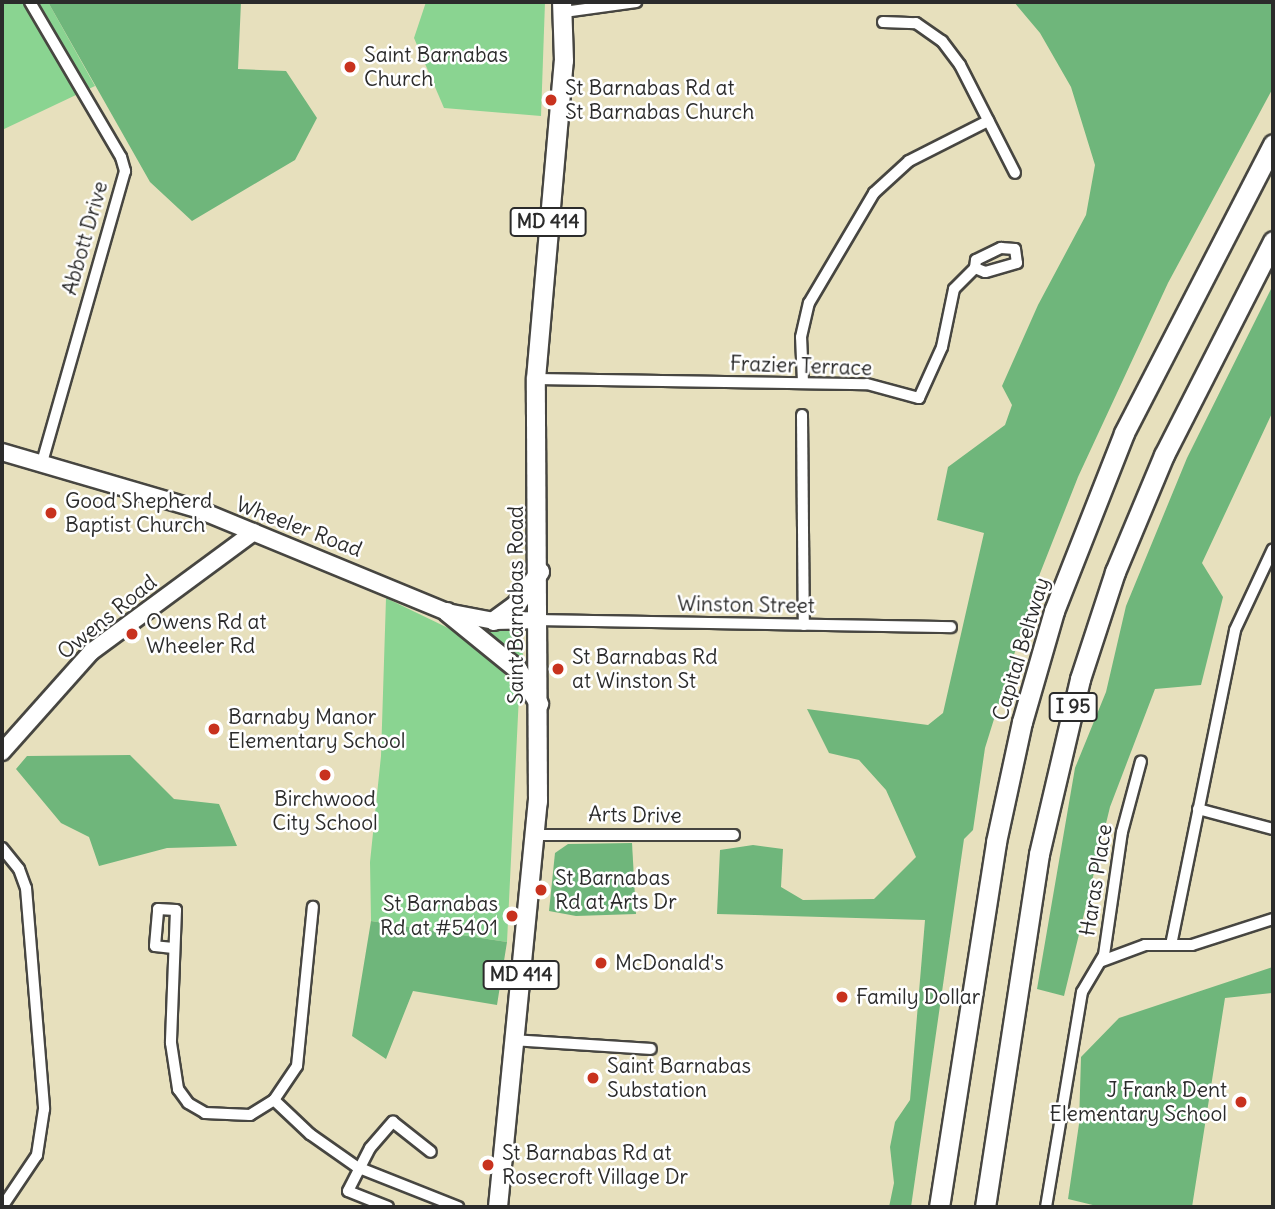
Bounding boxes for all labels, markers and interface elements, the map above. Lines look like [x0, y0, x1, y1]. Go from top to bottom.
place label: Saint Barnabas Church [364, 42, 508, 92]
marker: Saint Barnabas Church [342, 59, 358, 75]
place label: St Barnabas Rd at St Barnabas Church [565, 75, 754, 125]
marker: St Barnabas Rd at St Barnabas Church [543, 92, 559, 108]
street label: Abbott Drive [57, 178, 113, 298]
road number: MD 414 [510, 206, 586, 238]
street label: Frazier Terrace [729, 351, 873, 381]
place label: Good Shepherd Baptist Church [65, 488, 212, 538]
street label: Wheeler Road [233, 491, 365, 563]
marker: Good Shepherd Baptist Church [43, 505, 59, 521]
street label: Saint Barnabas Road [503, 506, 529, 704]
street label: Owens Road [52, 569, 162, 665]
street label: Capital Beltway [987, 574, 1055, 724]
street label: Winston Street [677, 591, 815, 619]
place label: Owens Rd at Wheeler Rd [146, 609, 266, 659]
marker: Owens Rd at Wheeler Rd [124, 626, 140, 642]
place label: St Barnabas Rd at Winston St [572, 644, 718, 694]
marker: St Barnabas Rd at Winston St [550, 661, 566, 677]
road number: I 95 [1048, 692, 1098, 722]
place label: Barnaby Manor Elementary School [228, 704, 405, 754]
marker: Barnaby Manor Elementary School [206, 721, 222, 737]
marker: Birchwood City School [317, 767, 333, 783]
place label: Birchwood City School [272, 786, 378, 836]
street label: Arts Drive [588, 802, 682, 828]
street label: Haras Place [1075, 822, 1117, 938]
place label: St Barnabas Rd at Arts Dr [555, 865, 677, 915]
marker: St Barnabas Rd at Arts Dr [533, 882, 549, 898]
place label: St Barnabas Rd at #5401 [380, 891, 498, 941]
marker: St Barnabas Rd at #5401 [504, 908, 520, 924]
place label: McDonald's [615, 950, 724, 976]
marker: McDonald's [593, 955, 609, 971]
road number: MD 414 [482, 959, 560, 990]
place label: Family Dollar [856, 984, 980, 1010]
marker: Family Dollar [834, 989, 850, 1005]
place label: Saint Barnabas Substation [607, 1053, 751, 1103]
marker: Saint Barnabas Substation [585, 1070, 601, 1086]
place label: J Frank Dent Elementary School [1050, 1077, 1227, 1127]
marker: J Frank Dent Elementary School [1233, 1094, 1249, 1110]
place label: St Barnabas Rd at Rosecroft Village Dr [502, 1140, 688, 1190]
marker: St Barnabas Rd at Rosecroft Village Dr [480, 1157, 496, 1173]

